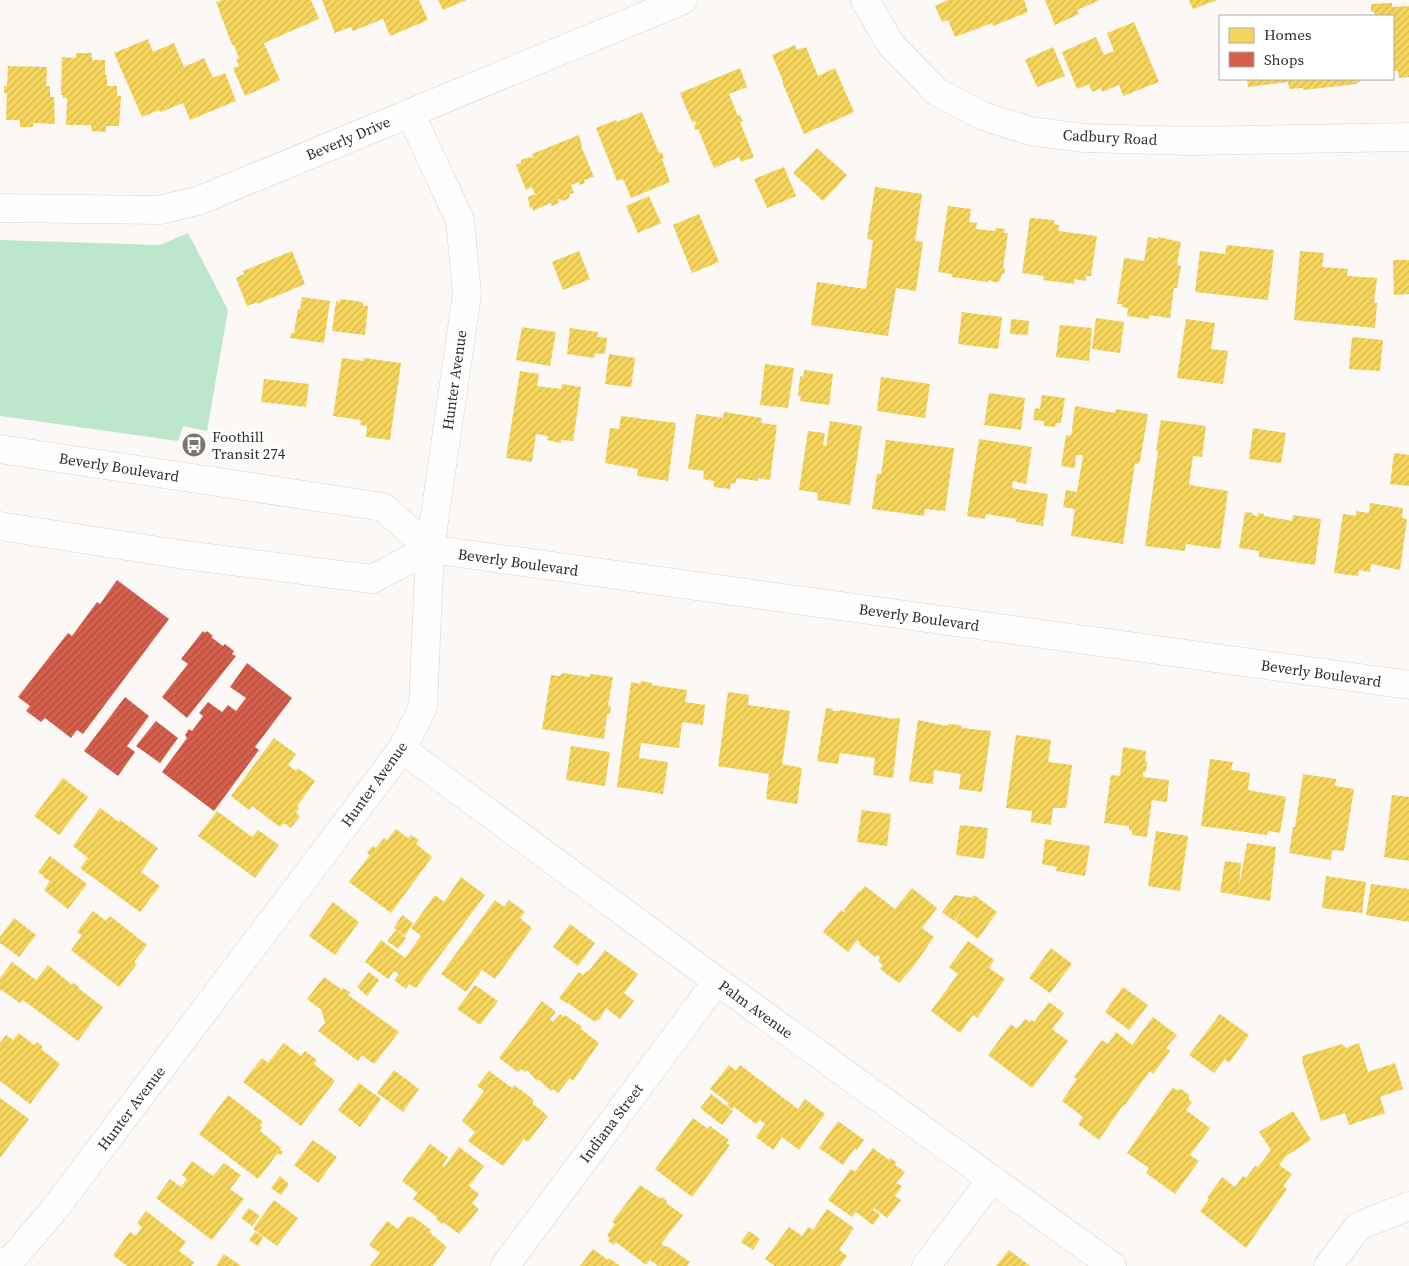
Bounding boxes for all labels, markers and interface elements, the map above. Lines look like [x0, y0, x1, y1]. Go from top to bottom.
legend [1219, 15, 1394, 80]
text: Homes [1264, 24, 1311, 45]
text: Shops [1264, 49, 1304, 70]
street label: Beverly Drive [303, 111, 394, 165]
street label: Cadbury Road [1062, 124, 1158, 150]
street label: Hunter Avenue [437, 328, 471, 431]
place label: Foothill Transit 274 [212, 426, 286, 464]
bus stop icon: Foothill Transit 274 [181, 432, 207, 458]
street label: Beverly Boulevard [57, 447, 181, 487]
street label: Beverly Boulevard [456, 543, 580, 581]
street label: Beverly Boulevard [857, 598, 981, 636]
street label: Beverly Boulevard [1259, 654, 1383, 692]
street label: Hunter Avenue [336, 737, 412, 831]
street label: Palm Avenue [715, 975, 798, 1043]
street label: Hunter Avenue [92, 1061, 170, 1155]
street label: Indiana Street [574, 1079, 648, 1167]

